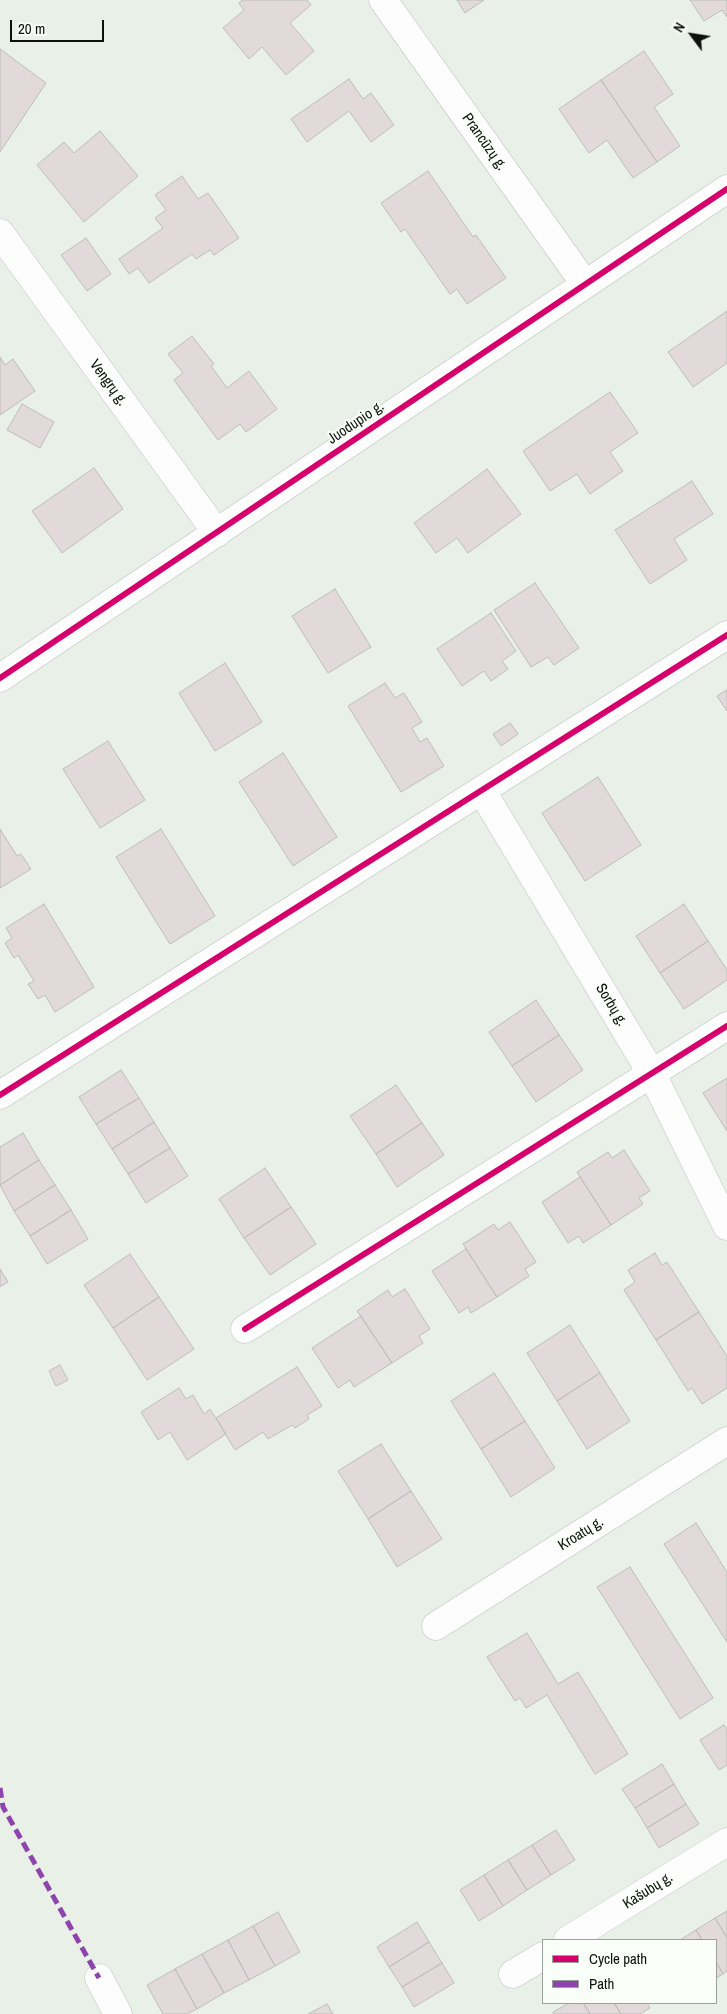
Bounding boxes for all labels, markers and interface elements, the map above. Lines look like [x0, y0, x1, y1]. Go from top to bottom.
scale bar [12, 10, 106, 42]
north arrow [667, 10, 717, 60]
text: 20 m [18, 18, 45, 39]
text: N [669, 19, 689, 35]
street label: Prancūzų g. [458, 110, 510, 174]
street label: Vengrų g. [85, 356, 131, 410]
street label: Juodupio g. [324, 398, 388, 448]
street label: Sorbų g. [591, 980, 631, 1030]
street label: Kroatų g. [555, 1513, 607, 1555]
street label: Kašubų g. [620, 1869, 676, 1913]
legend [542, 1939, 717, 2004]
text: Cycle path [589, 1948, 647, 1969]
text: Path [589, 1973, 614, 1994]

